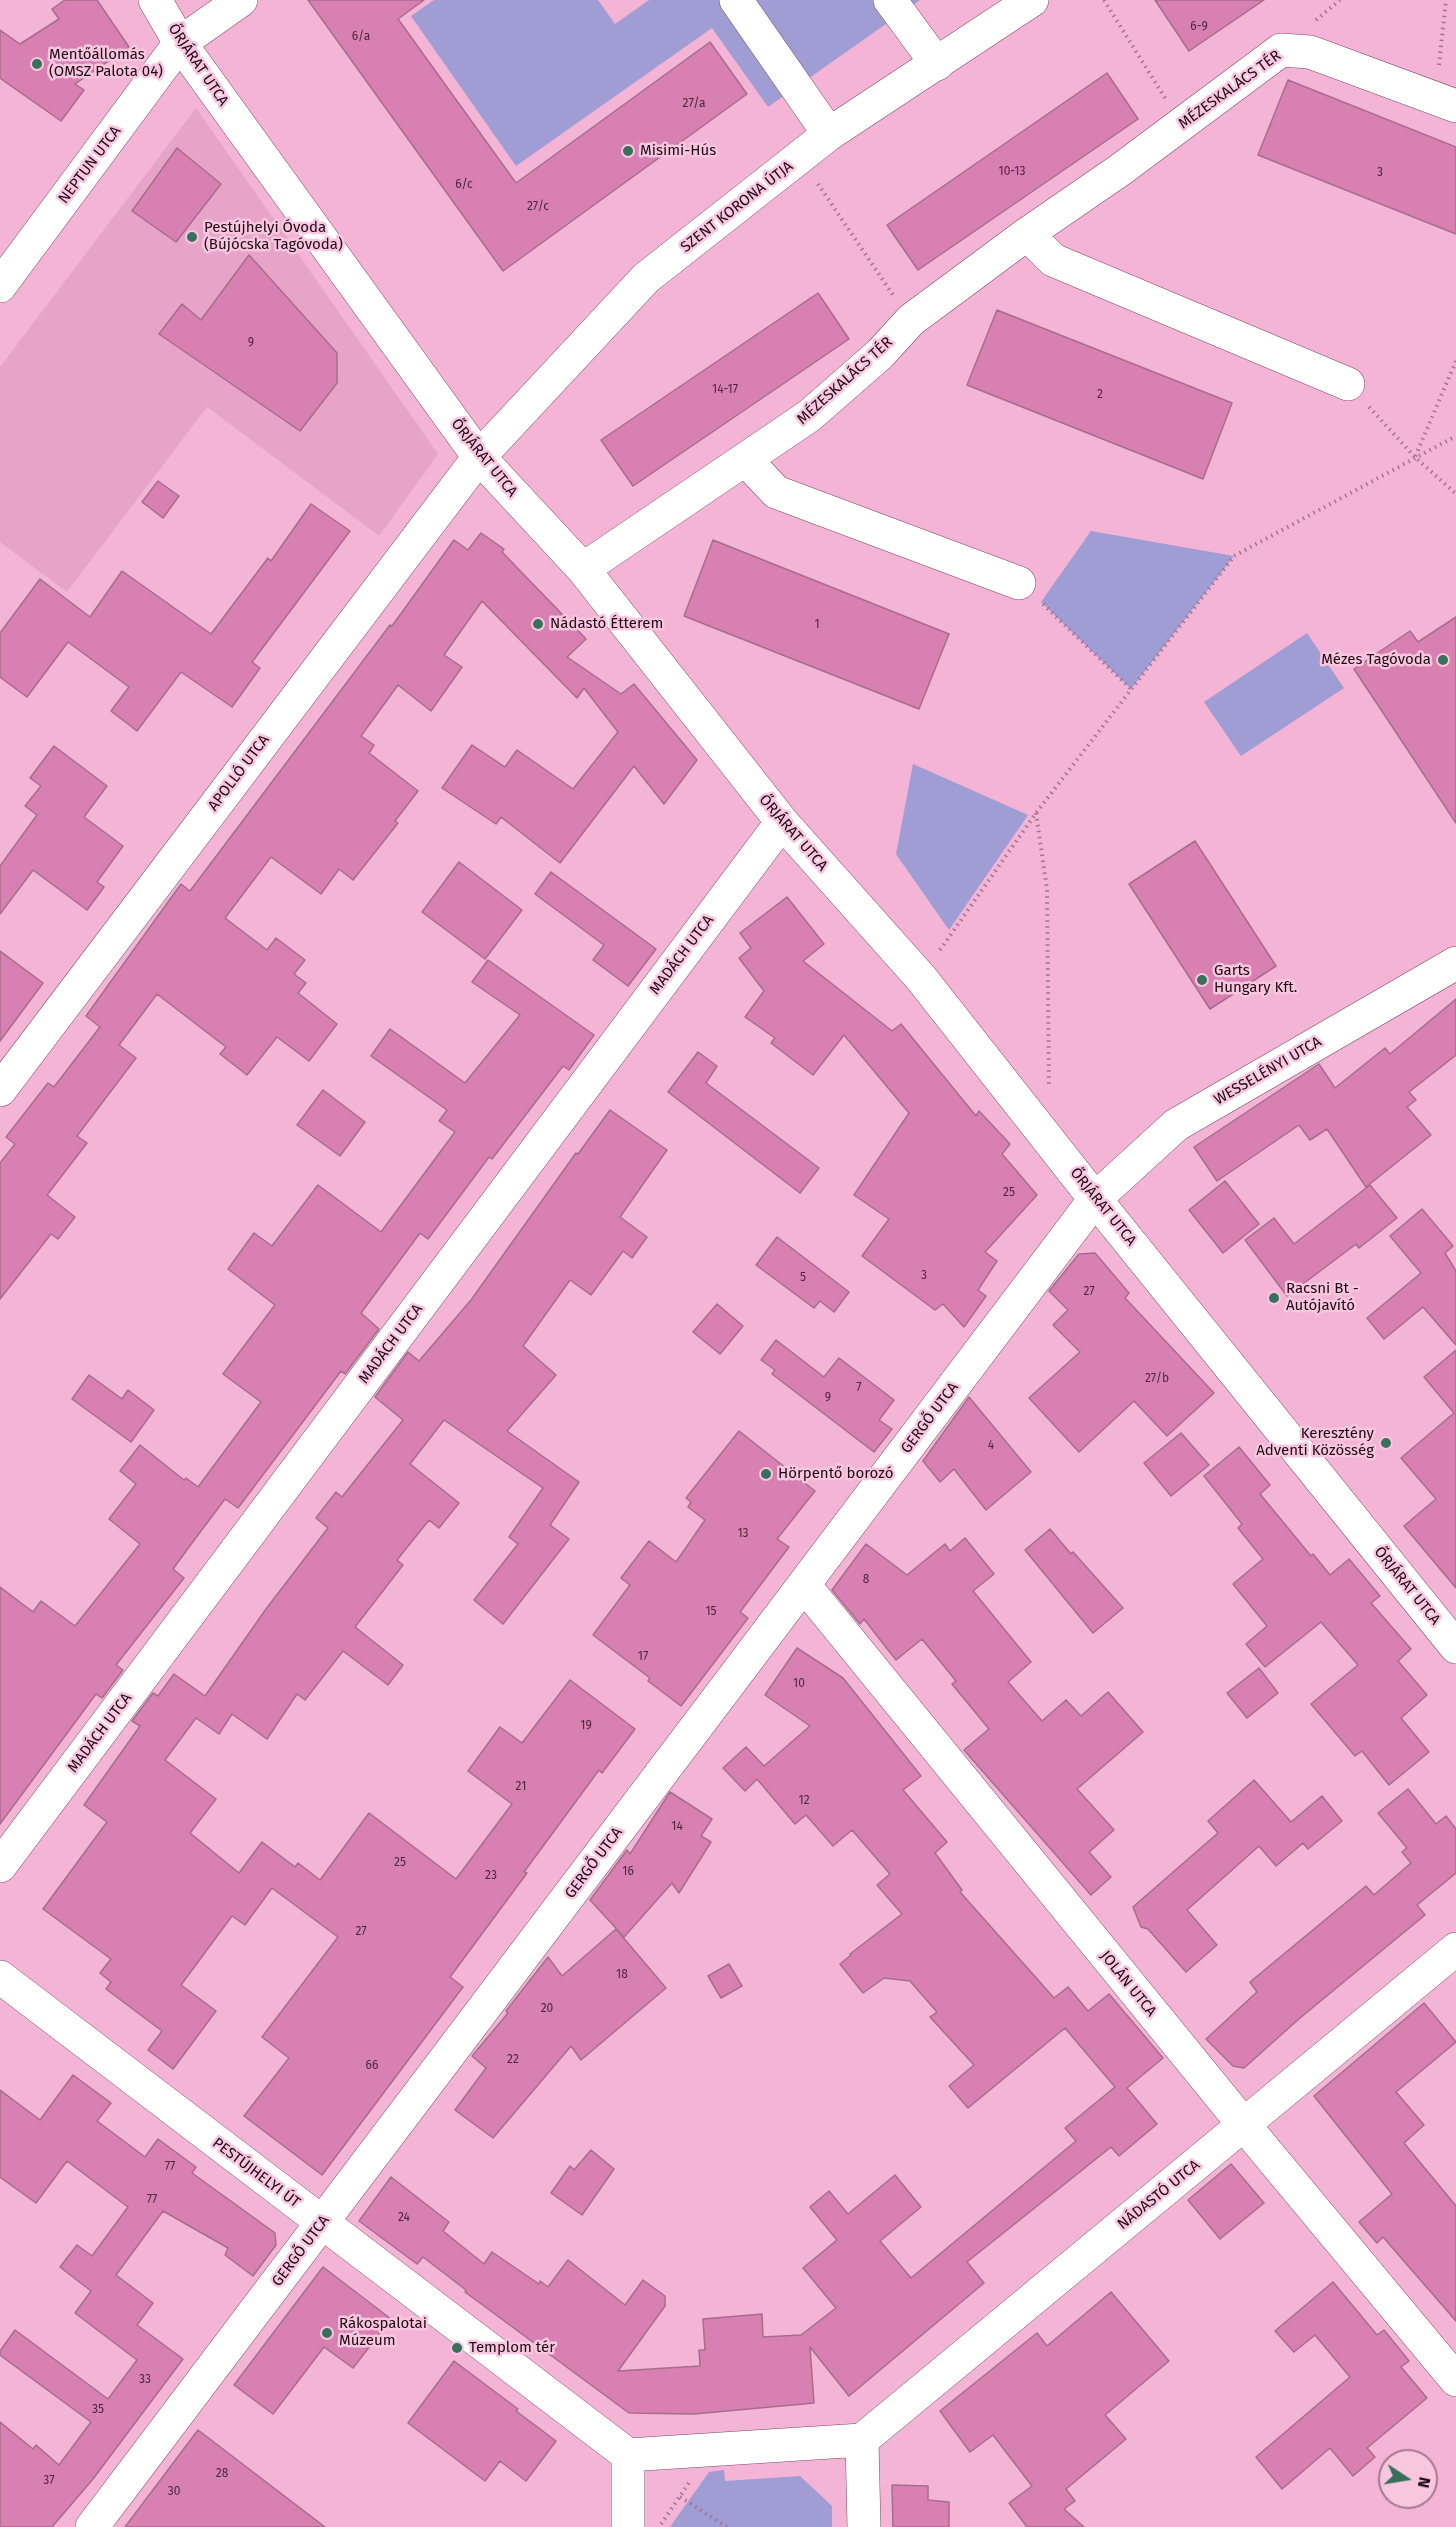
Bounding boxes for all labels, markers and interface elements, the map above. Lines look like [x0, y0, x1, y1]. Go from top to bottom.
street label: ŐRJÁRAT UTCA [164, 20, 232, 110]
house number: 6-9 [1190, 20, 1208, 34]
house number: 6/a [352, 30, 370, 44]
place label: Mentőállomás (OMSZ Palota 04) [49, 46, 163, 81]
street label: MÉZESKALÁCS TÉR [1175, 47, 1285, 133]
marker: Mentőállomás (OMSZ Palota 04) [30, 57, 44, 71]
house number: 27/a [683, 97, 705, 111]
street label: NEPTUN UTCA [55, 123, 125, 207]
place label: Misimi-Hús [640, 142, 716, 160]
marker: Misimi-Hús [621, 144, 635, 158]
street label: SZENT KORONA ÚTJA [677, 158, 797, 256]
house number: 10-13 [998, 165, 1026, 179]
house number: 3 [1377, 166, 1383, 180]
house number: 6/c [455, 178, 473, 192]
house number: 27/c [527, 200, 549, 214]
place label: Pestújhelyi Óvoda (Bújócska Tagóvoda) [204, 219, 343, 254]
marker: Pestújhelyi Óvoda (Bújócska Tagóvoda) [185, 230, 199, 244]
street label: MÉZESKALÁCS TÉR [794, 333, 896, 429]
house number: 9 [248, 336, 254, 350]
house number: 14-17 [712, 383, 738, 397]
house number: 2 [1097, 388, 1103, 402]
street label: ŐRJÁRAT UTCA [447, 415, 521, 501]
place label: Nádastó Étterem [550, 615, 663, 633]
marker: Nádastó Étterem [531, 617, 545, 631]
house number: 1 [814, 618, 820, 632]
place label: Mézes Tagóvoda [1321, 651, 1431, 669]
marker: Mézes Tagóvoda [1436, 653, 1450, 667]
street label: APOLLÓ UTCA [205, 731, 273, 815]
street label: ŐRJÁRAT UTCA [755, 791, 831, 875]
street label: MADÁCH UTCA [646, 912, 718, 998]
place label: Garts Hungary Kft. [1214, 962, 1297, 997]
marker: Garts Hungary Kft. [1195, 973, 1209, 987]
street label: WESSELÉNYI UTCA [1211, 1033, 1325, 1109]
street label: ŐRJÁRAT UTCA [1066, 1164, 1140, 1250]
house number: 25 [1003, 1186, 1015, 1200]
house number: 3 [921, 1269, 927, 1283]
house number: 5 [800, 1271, 806, 1285]
place label: Racsni Bt - Autójavító [1286, 1280, 1359, 1315]
house number: 27 [1083, 1285, 1095, 1299]
marker: Racsni Bt - Autójavító [1267, 1291, 1281, 1305]
street label: MADÁCH UTCA [355, 1301, 427, 1387]
house number: 27/b [1145, 1372, 1169, 1386]
street label: GERGŐ UTCA [897, 1379, 963, 1457]
house number: 7 [856, 1381, 862, 1395]
house number: 9 [825, 1391, 831, 1405]
place label: Keresztény Adventi Közösség [1256, 1425, 1374, 1460]
marker: Keresztény Adventi Közösség [1379, 1436, 1393, 1450]
house number: 4 [988, 1439, 994, 1453]
place label: Hörpentő borozó [778, 1465, 893, 1483]
marker: Hörpentő borozó [759, 1467, 773, 1481]
house number: 13 [737, 1527, 749, 1541]
street label: ŐRJÁRAT UTCA [1370, 1543, 1444, 1629]
house number: 8 [863, 1573, 869, 1587]
house number: 15 [705, 1605, 717, 1619]
house number: 17 [638, 1650, 648, 1664]
house number: 10 [793, 1677, 805, 1691]
street label: MADÁCH UTCA [64, 1690, 136, 1776]
house number: 19 [580, 1719, 592, 1733]
house number: 21 [516, 1780, 526, 1794]
house number: 12 [798, 1794, 810, 1808]
house number: 14 [671, 1820, 683, 1834]
street label: GERGŐ UTCA [561, 1824, 627, 1902]
house number: 25 [394, 1856, 406, 1870]
house number: 16 [622, 1865, 634, 1879]
house number: 23 [485, 1869, 497, 1883]
house number: 27 [355, 1925, 367, 1939]
street label: JOLÁN UTCA [1096, 1947, 1160, 2021]
house number: 18 [616, 1968, 628, 1982]
house number: 20 [541, 2002, 553, 2016]
house number: 22 [507, 2053, 519, 2067]
house number: 66 [366, 2059, 378, 2073]
street label: PESTÚJHELYI ÚT [209, 2134, 303, 2212]
street label: NÁDASTÓ UTCA [1114, 2156, 1204, 2234]
house number: 77 [165, 2160, 175, 2174]
house number: 77 [147, 2193, 157, 2207]
house number: 24 [398, 2211, 410, 2225]
street label: GERGŐ UTCA [268, 2212, 334, 2290]
place label: Rákospalotai Múzeum [339, 2315, 427, 2350]
marker: Rákospalotai Múzeum [320, 2326, 334, 2340]
place label: Templom tér [469, 2339, 555, 2357]
marker: Templom tér [450, 2341, 464, 2355]
house number: 33 [139, 2373, 151, 2387]
house number: 35 [92, 2403, 104, 2417]
north arrow [1378, 2449, 1438, 2509]
house number: 28 [216, 2467, 228, 2481]
house number: 37 [43, 2474, 55, 2488]
text: N [1414, 2475, 1435, 2490]
house number: 30 [168, 2485, 180, 2499]

